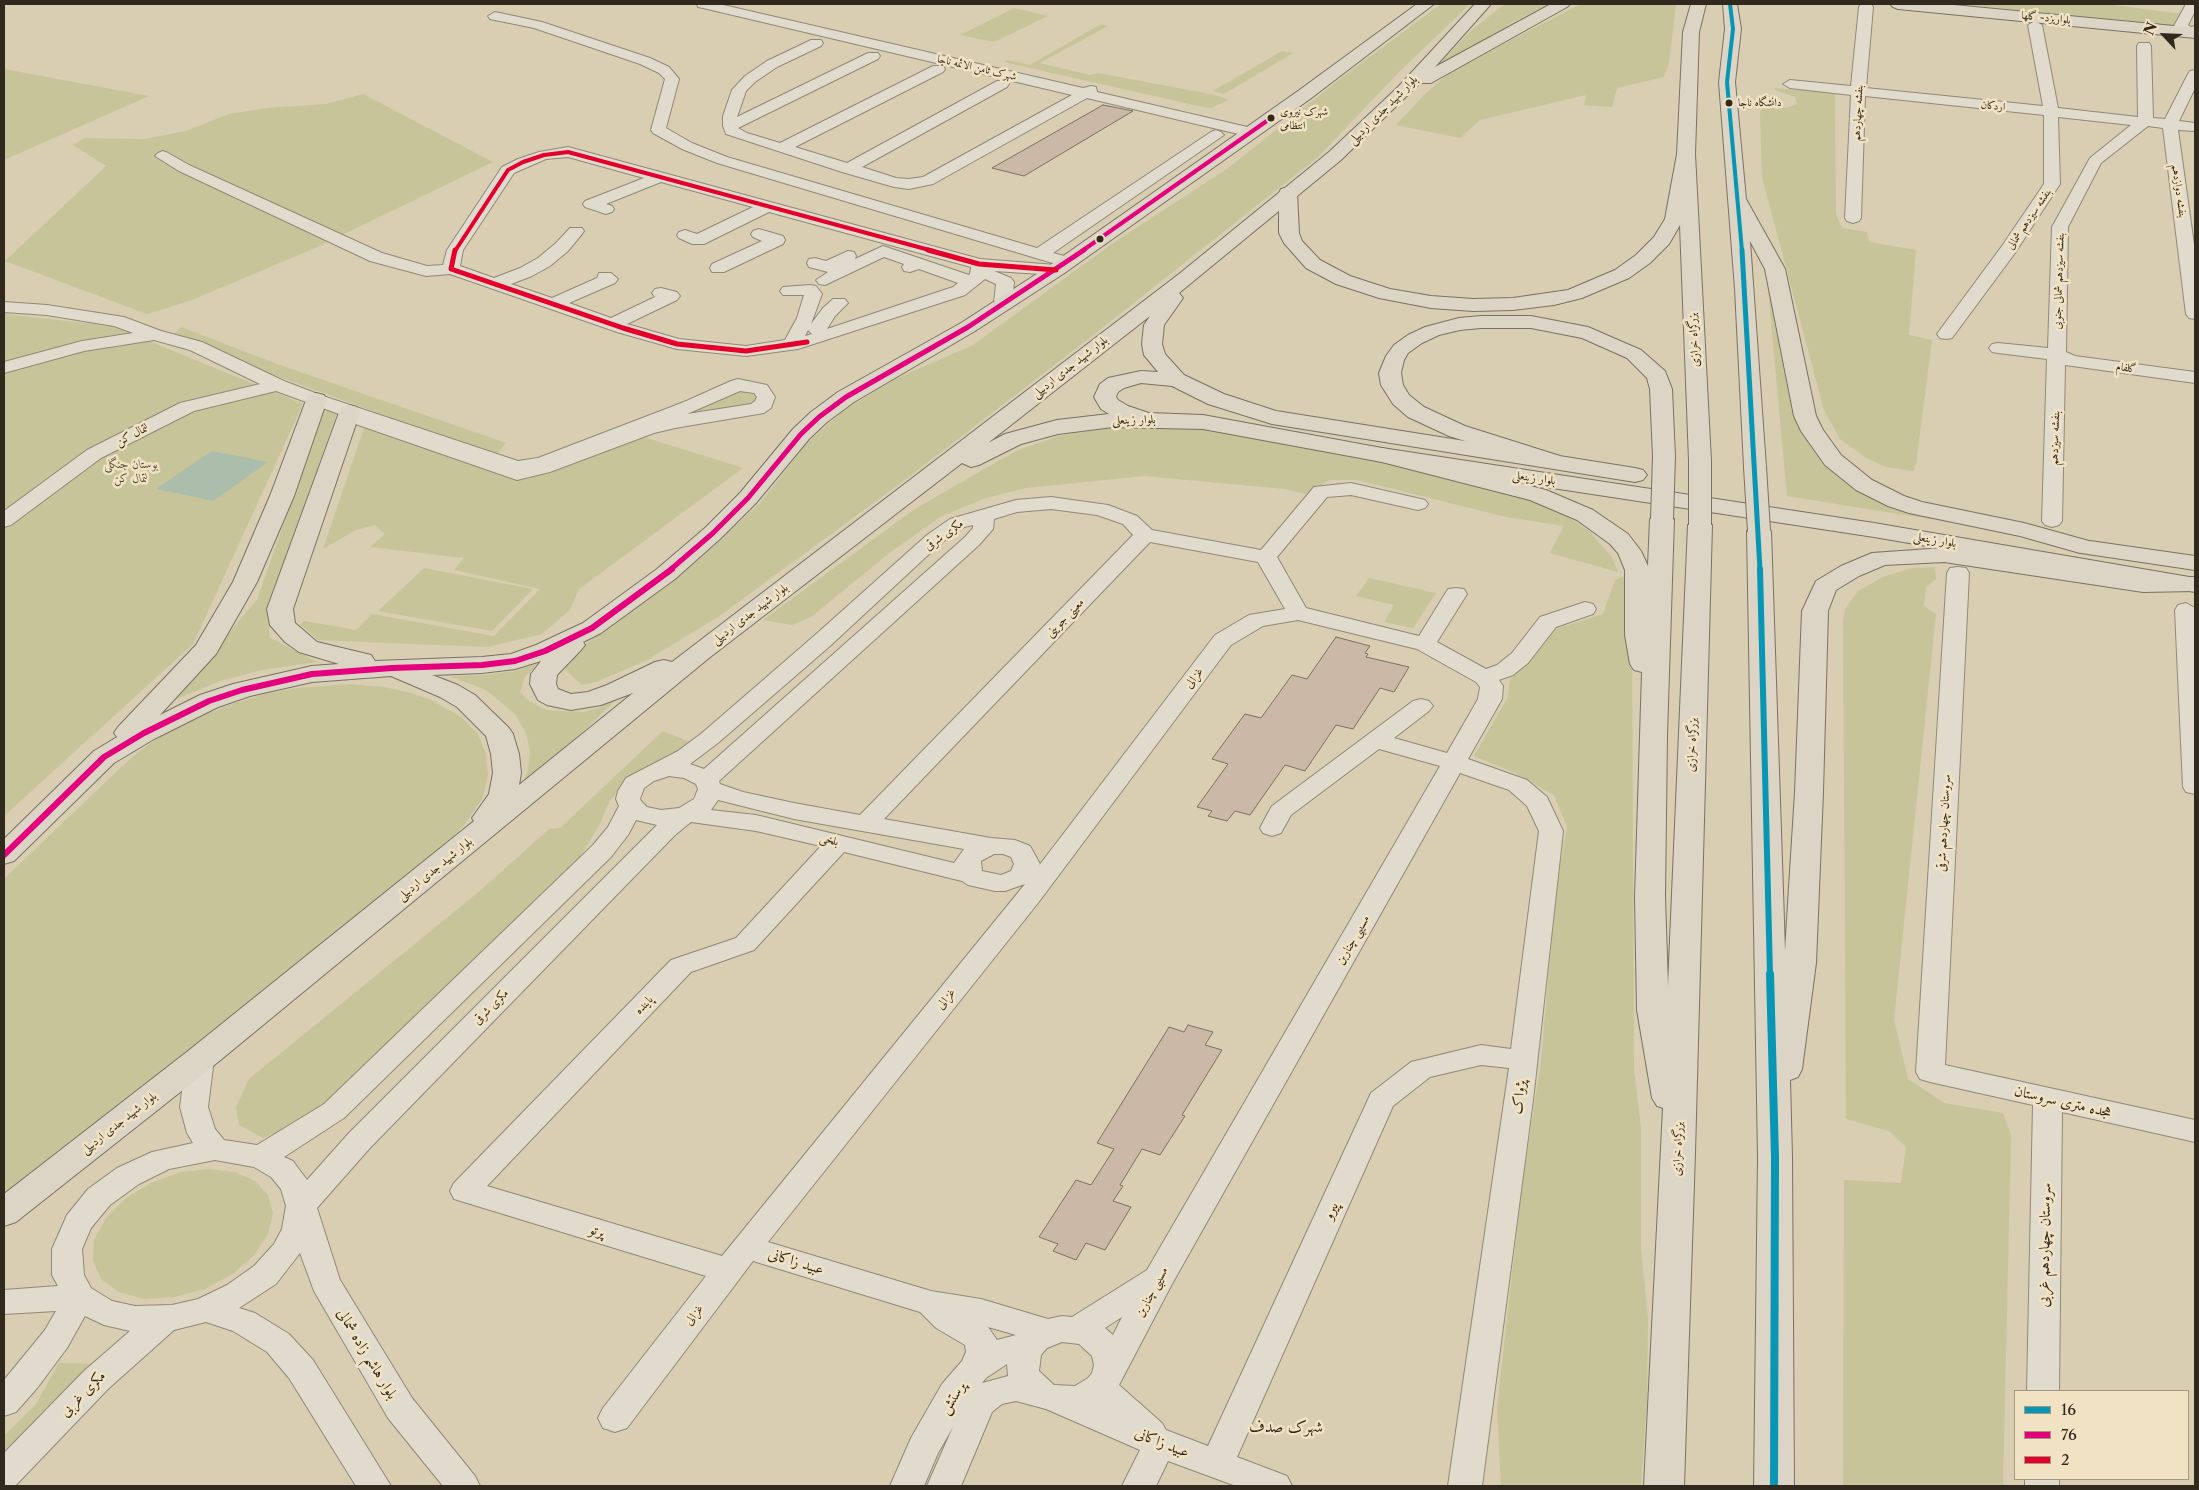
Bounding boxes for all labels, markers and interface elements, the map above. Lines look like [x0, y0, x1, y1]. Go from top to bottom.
street label: بلواریزد- گلها [2021, 9, 2071, 27]
north arrow [2139, 10, 2189, 60]
text: N [2140, 19, 2161, 38]
street label: شهرک ثامن الائمه ناجا [936, 52, 1018, 84]
street label: بلوار شهید جدی اردبیلی [1345, 72, 1421, 148]
street label: بنفشه چهاردهم [1850, 85, 1866, 141]
place label: دانشگاه ناجا [1738, 96, 1782, 110]
marker: دانشگاه ناجا [1724, 98, 1734, 108]
street label: اردکان [1980, 98, 2006, 114]
place label: شهرک نیروی انتظامی [1280, 105, 1328, 131]
marker: شهرک نیروی انتظامی [1266, 113, 1276, 123]
street label: بنفشه دوازدهم [2169, 163, 2189, 219]
street label: بنفشه سیزدهم شمالی [2004, 186, 2054, 252]
street label: بنفشه سیزدهم شمالی جنوبی [2051, 232, 2067, 330]
unlabelled marker [1095, 234, 1105, 244]
street label: بزرگراه خرازی [1685, 312, 1703, 368]
street label: بلوار شهید جدی اردبیلی [1029, 333, 1111, 401]
street label: گلفام [2115, 360, 2137, 376]
street label: بنفشه سیزدهم [2047, 410, 2063, 466]
street label: بلوار زینعلی [1112, 412, 1156, 428]
street label: لتمال کن [113, 421, 151, 449]
park label: بوستان جنگلی لتمال کن [104, 458, 158, 486]
street label: بلوار زینعلی [1511, 468, 1557, 488]
street label: مکری شرقی [922, 516, 966, 554]
street label: بلوار زینعلی [1912, 529, 1958, 551]
street label: بلوار شهید جدی اردبیلی [709, 581, 791, 647]
street label: معینی جوینی [1043, 595, 1087, 641]
street label: غزالی [1181, 665, 1207, 691]
street label: بزرگراه خرازی [1684, 718, 1700, 772]
street label: سروستان چهاردهم شرقی [1934, 774, 1954, 872]
street label: بلخی [818, 831, 840, 849]
street label: بلوار شهید جدی اردبیلی [395, 834, 475, 904]
street label: مسیبی چناربن [1333, 913, 1373, 967]
street label: مکری شرقی [470, 986, 512, 1028]
street label: غزالی [933, 986, 959, 1012]
street label: پاینده [632, 993, 656, 1017]
street label: پژواک [1508, 1079, 1530, 1115]
street label: هجده متری سروستان [2013, 1082, 2113, 1122]
street label: بلوار شهید جدی اردبیلی [78, 1089, 160, 1157]
street label: بزرگراه خرازی [1670, 1122, 1686, 1176]
street label: سروستان چهاردهم غربی [2035, 1183, 2055, 1307]
street label: پیرو [1319, 1200, 1343, 1222]
street label: پرتو [587, 1220, 607, 1242]
street label: عبید زاکانی [766, 1245, 826, 1279]
street label: مسیبی چناربن [1133, 1265, 1171, 1319]
street label: غزالی [681, 1302, 707, 1328]
street label: بلوار هاشم زاده شمالی [333, 1305, 401, 1403]
street label: مکری غربی [56, 1367, 110, 1421]
street label: پرستش [936, 1378, 970, 1418]
legend [2014, 1390, 2189, 1480]
text: 16 [2061, 1400, 2076, 1419]
district label: شهرک صدف [1249, 1417, 1323, 1437]
street label: عبید زاکانی [1132, 1424, 1192, 1462]
text: 76 [2061, 1425, 2077, 1444]
text: 2 [2061, 1450, 2070, 1469]

